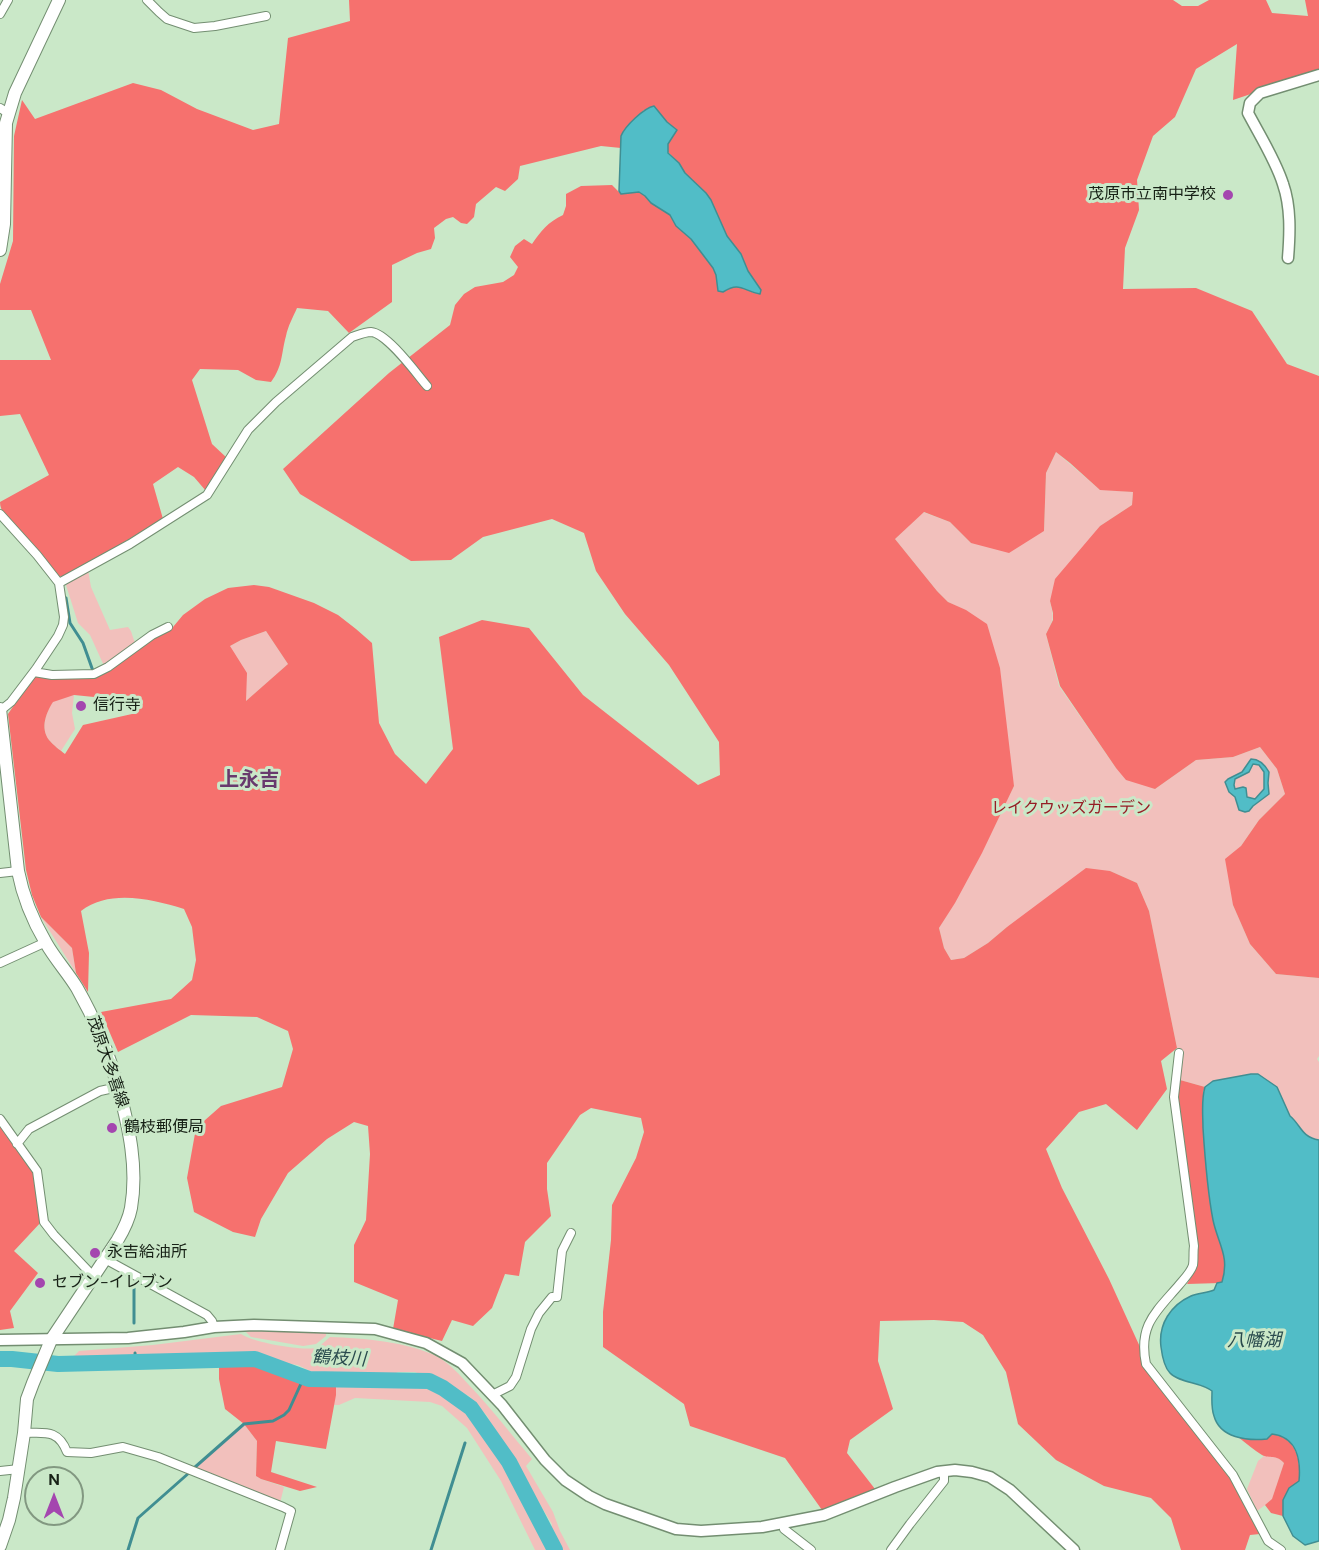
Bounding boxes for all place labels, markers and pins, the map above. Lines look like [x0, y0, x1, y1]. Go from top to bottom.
place label: 茂原市立南中学校 [1088, 185, 1216, 205]
marker: 茂原市立南中学校 [1221, 188, 1235, 202]
place label: 信行寺 [93, 696, 141, 716]
marker: 信行寺 [74, 699, 88, 713]
place label: 鶴枝郵便局 [124, 1118, 204, 1138]
marker: 鶴枝郵便局 [105, 1121, 119, 1135]
place label: 永吉給油所 [107, 1243, 187, 1263]
marker: 永吉給油所 [88, 1246, 102, 1260]
place label: セブン-イレブン [52, 1273, 173, 1293]
marker: セブン-イレブン [33, 1276, 47, 1290]

